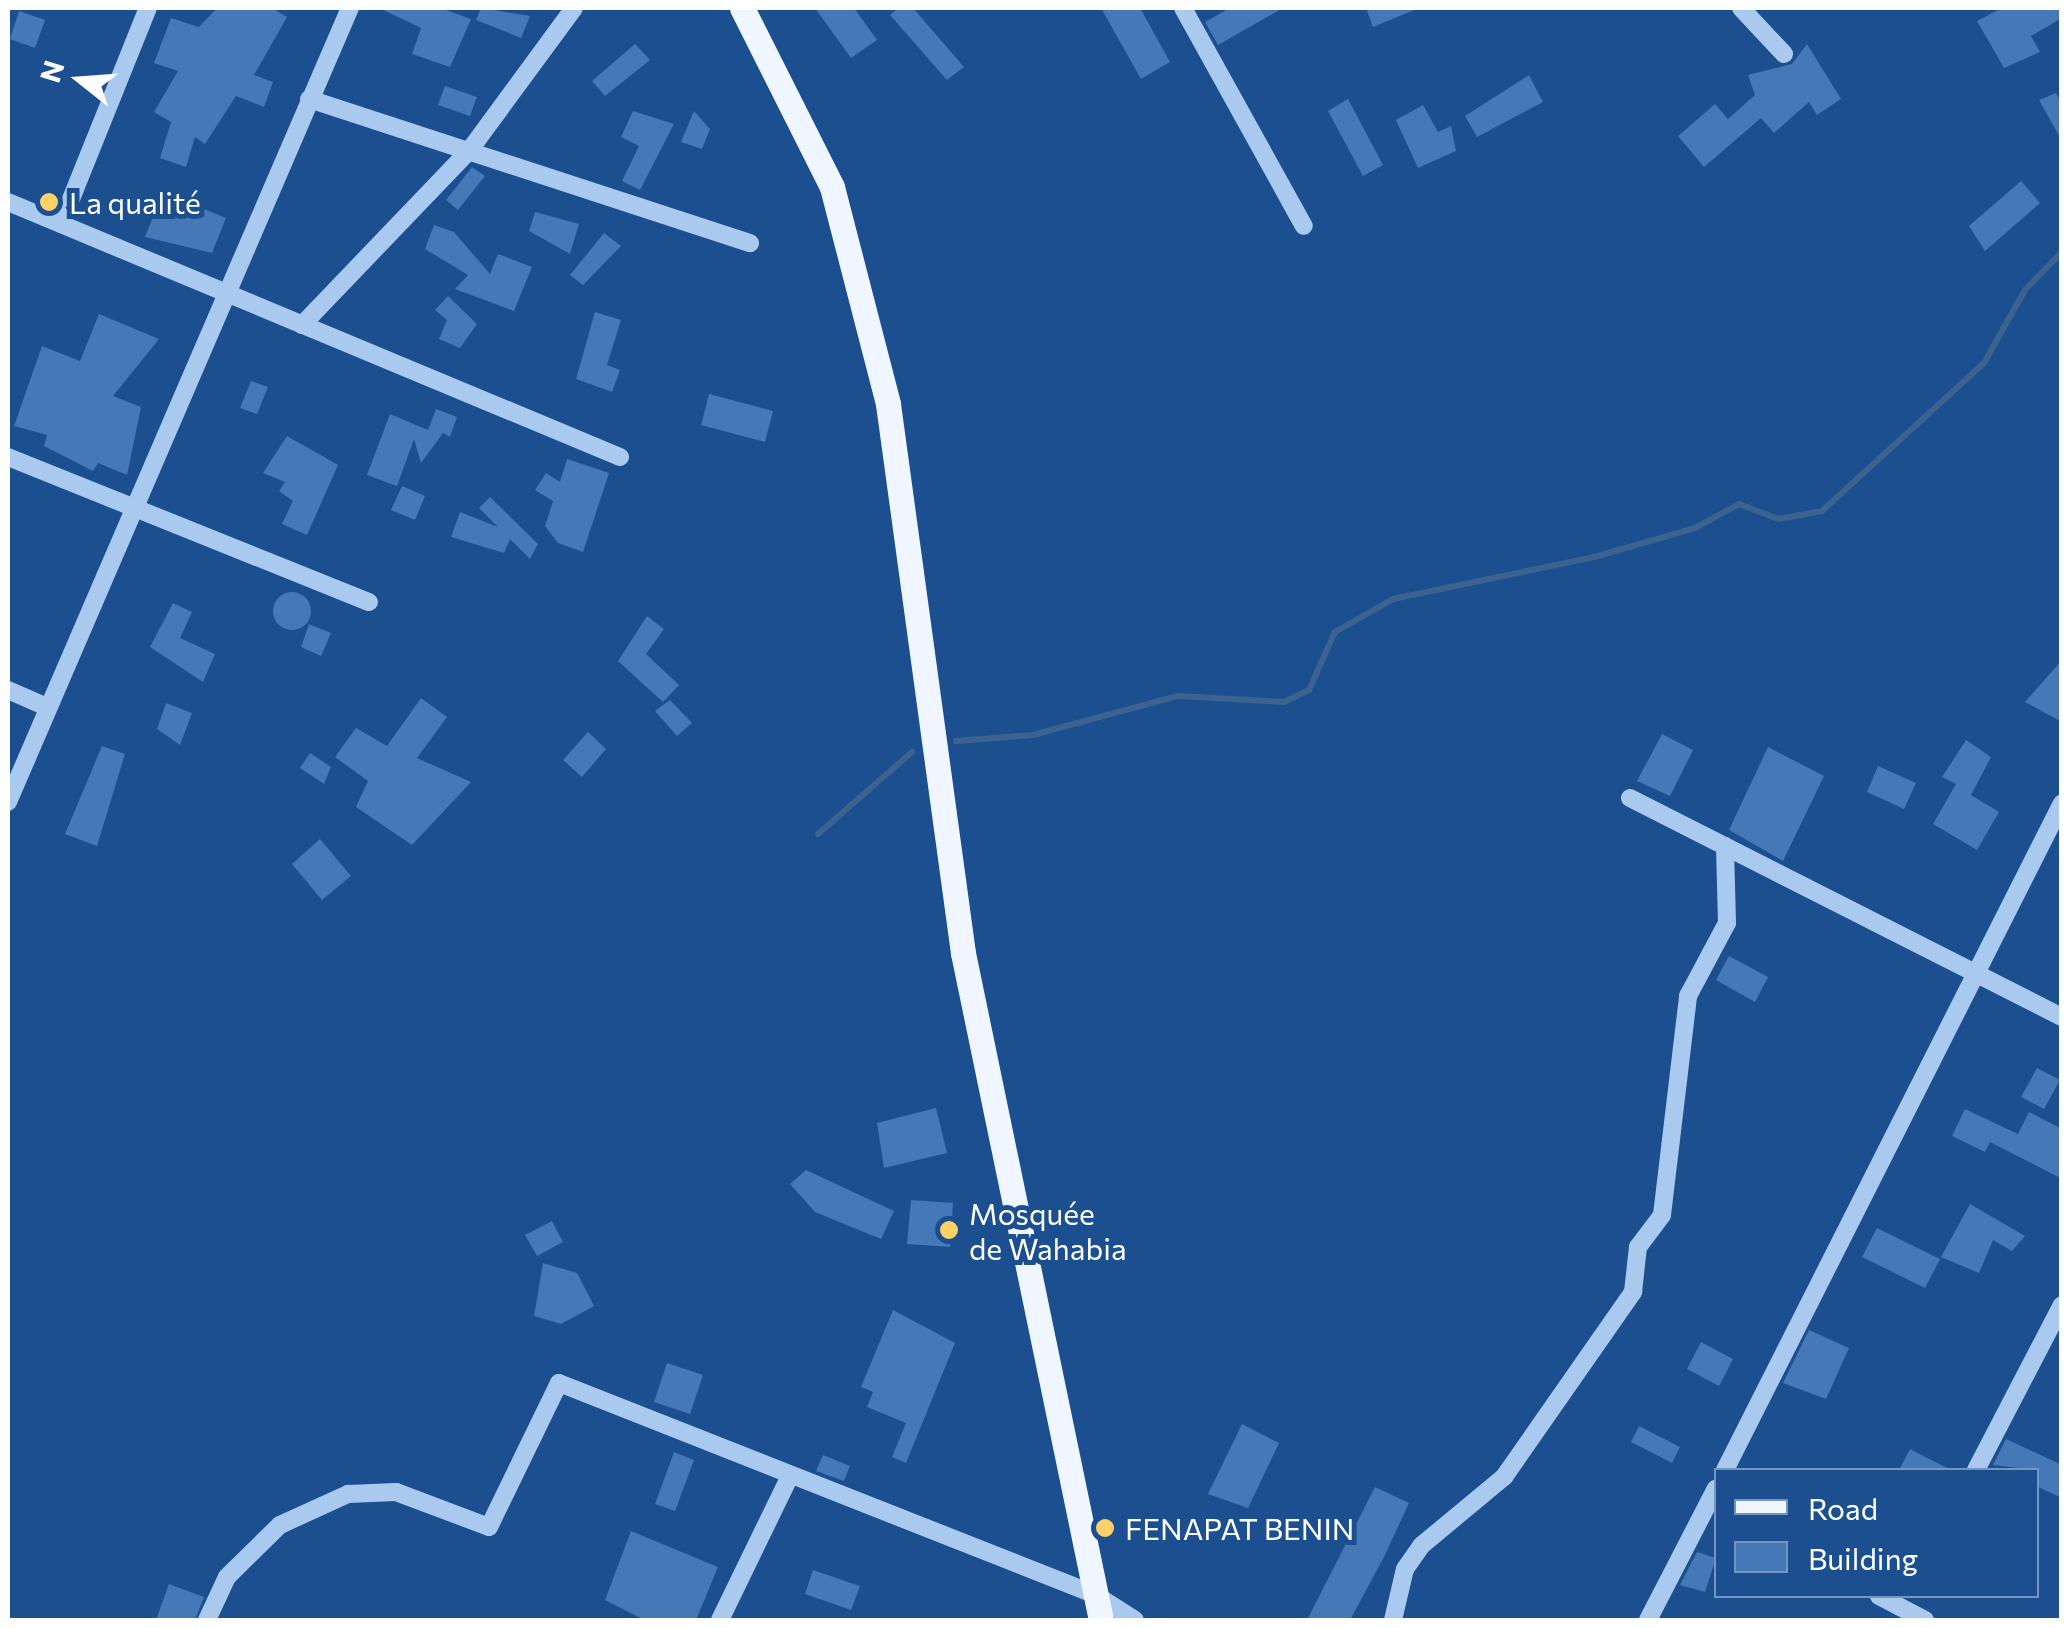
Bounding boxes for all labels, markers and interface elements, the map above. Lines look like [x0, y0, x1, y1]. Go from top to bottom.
north arrow [30, 30, 130, 130]
text: N [32, 56, 71, 86]
place label: La qualité [69, 184, 201, 220]
marker: La qualité [38, 191, 60, 213]
place label: Mosquée de Wahabia [969, 1195, 1127, 1266]
marker: Mosquée de Wahabia [938, 1219, 960, 1241]
legend [1714, 1468, 2039, 1598]
text: Road [1808, 1489, 1878, 1526]
place label: FENAPAT BENIN [1125, 1510, 1354, 1546]
marker: FENAPAT BENIN [1094, 1517, 1116, 1539]
text: Building [1808, 1539, 1918, 1576]

